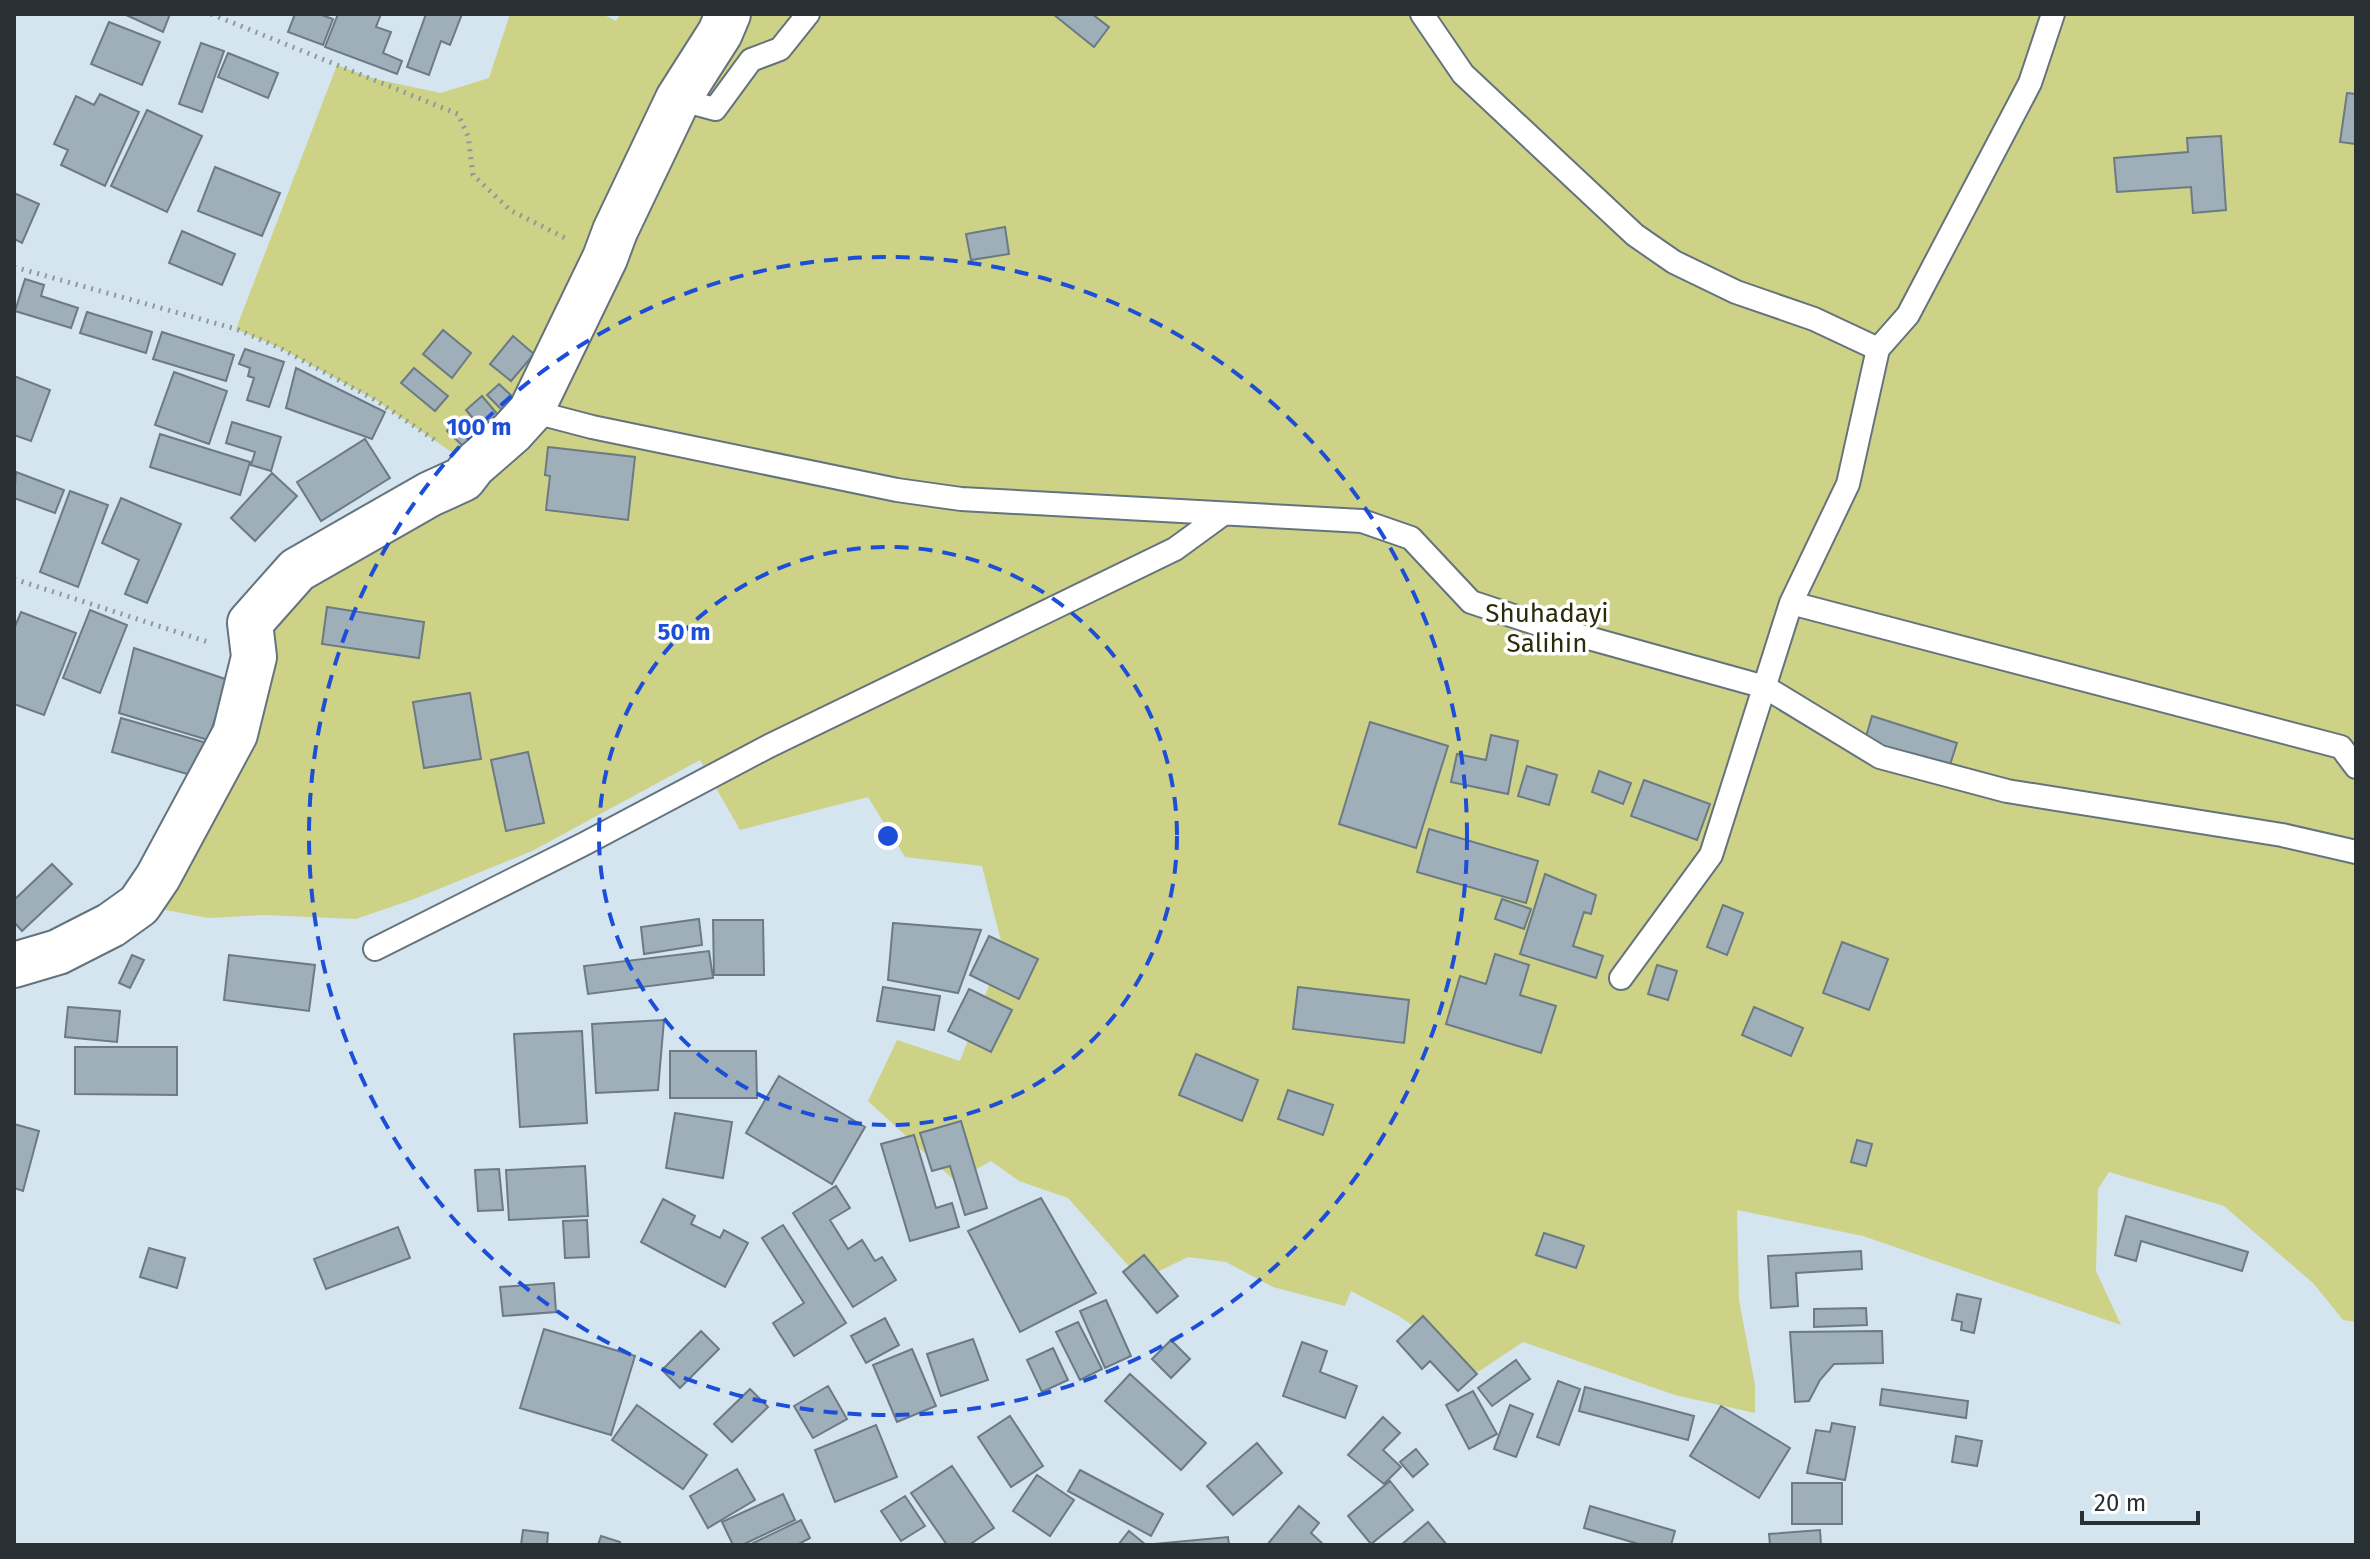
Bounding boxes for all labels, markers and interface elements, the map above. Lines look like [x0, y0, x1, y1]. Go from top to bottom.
text: 100 m [446, 413, 512, 441]
park label: Shuhadayi Salihin [1485, 598, 1609, 659]
text: 50 m [658, 618, 710, 646]
centre of rings [874, 822, 902, 850]
scale bar [2082, 1475, 2198, 1525]
text: 20 m [2094, 1489, 2146, 1517]

